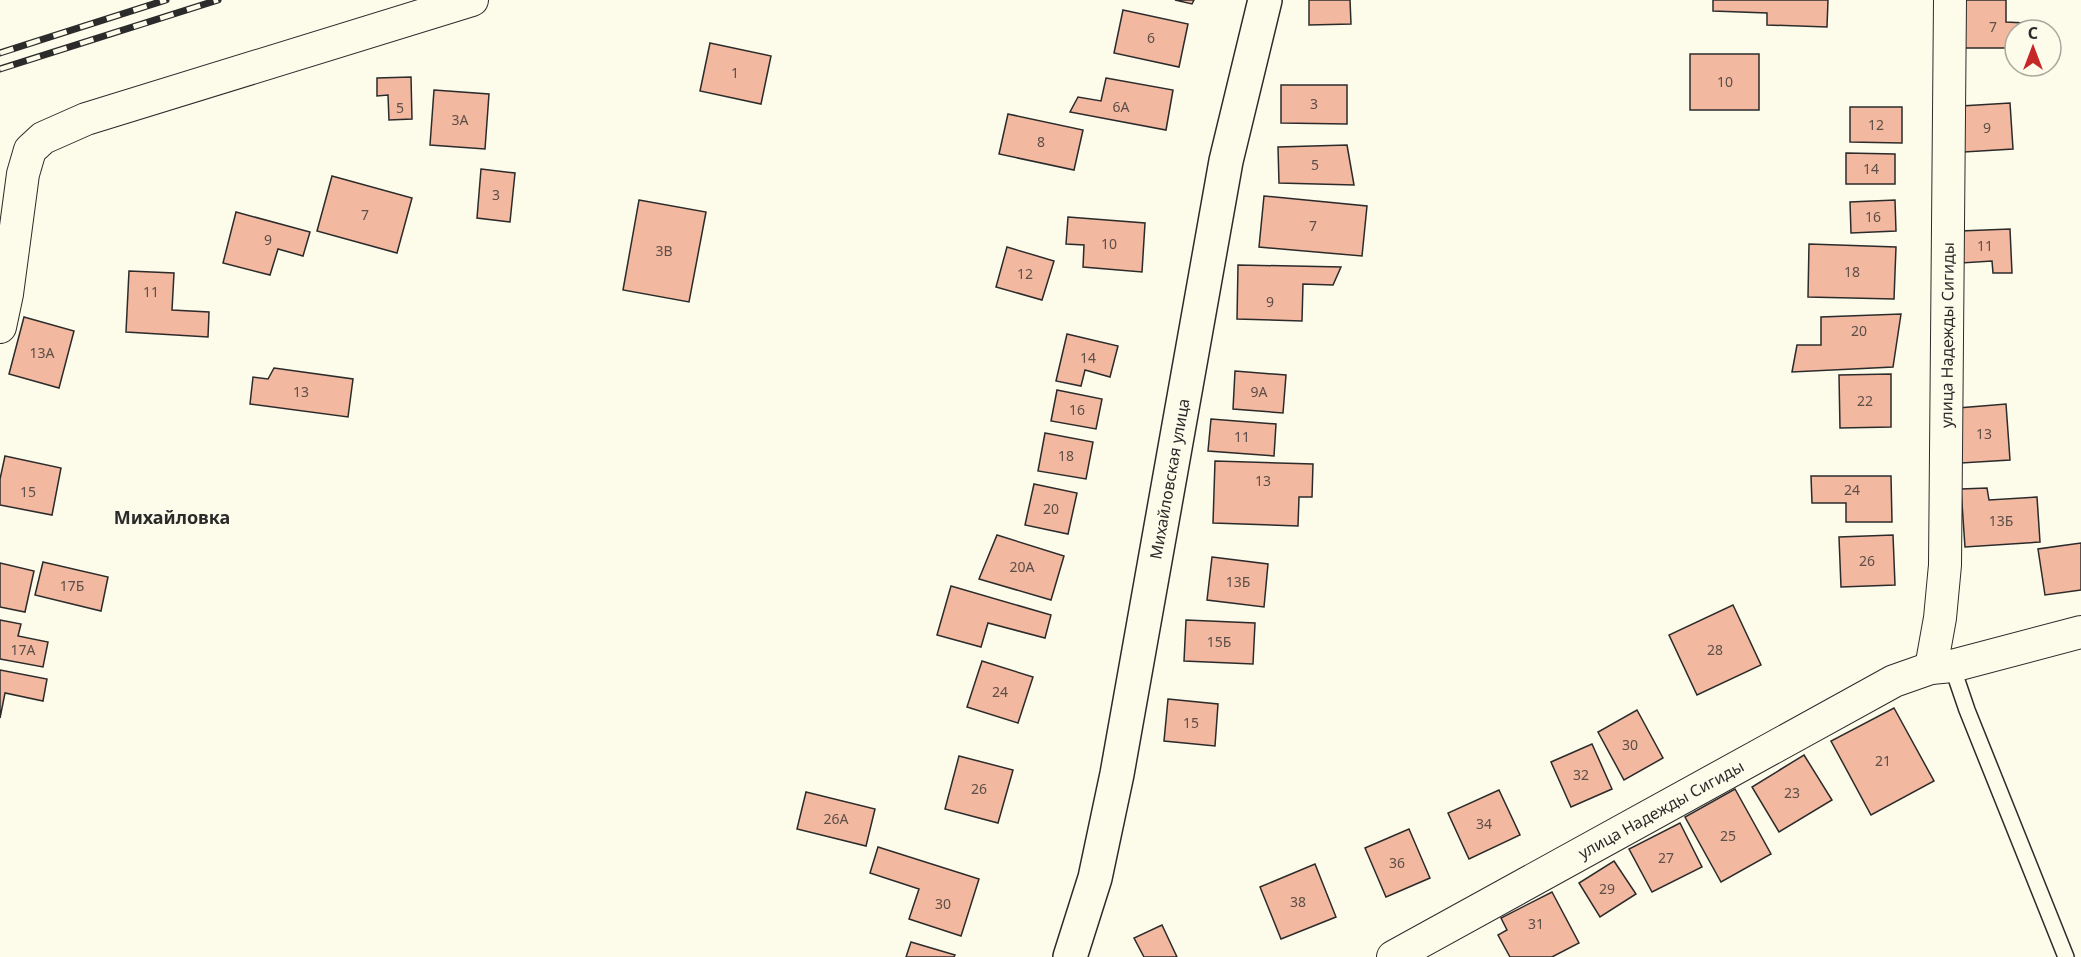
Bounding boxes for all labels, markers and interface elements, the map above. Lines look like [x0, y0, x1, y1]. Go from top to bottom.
house number: 7 [1989, 17, 1997, 36]
north arrow [2003, 18, 2063, 78]
text: С [2028, 22, 2038, 44]
house number: 6 [1147, 28, 1155, 47]
house number: 1 [731, 63, 739, 82]
house number: 10 [1717, 72, 1733, 91]
house number: 3 [1310, 94, 1318, 113]
house number: 6А [1113, 97, 1130, 116]
house number: 5 [396, 98, 404, 117]
house number: 3А [452, 110, 469, 129]
house number: 12 [1868, 115, 1884, 134]
house number: 9 [1983, 118, 1991, 137]
house number: 8 [1037, 132, 1045, 151]
house number: 5 [1311, 155, 1319, 174]
house number: 14 [1863, 159, 1879, 178]
house number: 3 [492, 185, 500, 204]
house number: 7 [361, 205, 369, 224]
house number: 16 [1865, 207, 1881, 226]
house number: 7 [1309, 216, 1317, 235]
house number: 9 [264, 230, 272, 249]
house number: 10 [1101, 234, 1117, 253]
house number: 11 [1977, 236, 1993, 255]
house number: 3В [655, 241, 673, 260]
street label: улица Надежды Сигиды [1935, 242, 1959, 428]
house number: 18 [1844, 262, 1860, 281]
house number: 12 [1017, 264, 1033, 283]
house number: 11 [143, 282, 159, 301]
house number: 9 [1266, 292, 1274, 311]
house number: 20 [1851, 321, 1867, 340]
house number: 13А [30, 343, 55, 362]
house number: 14 [1080, 348, 1096, 367]
house number: 13 [293, 382, 309, 401]
house number: 9А [1251, 382, 1268, 401]
house number: 22 [1857, 391, 1873, 410]
street label: Михайловская улица [1144, 397, 1195, 561]
house number: 16 [1069, 400, 1085, 419]
house number: 13 [1976, 424, 1992, 443]
house number: 11 [1234, 427, 1250, 446]
house number: 18 [1058, 446, 1074, 465]
house number: 13 [1255, 471, 1271, 490]
house number: 24 [1844, 480, 1860, 499]
house number: 15 [20, 482, 36, 501]
house number: 20 [1043, 499, 1059, 518]
district label: Михайловка [114, 505, 230, 529]
house number: 13Б [1989, 511, 2013, 530]
house number: 26 [1859, 551, 1875, 570]
house number: 20А [1010, 557, 1035, 576]
house number: 13Б [1226, 572, 1250, 591]
house number: 17Б [60, 576, 84, 595]
house number: 15Б [1207, 632, 1231, 651]
house number: 17А [11, 640, 36, 659]
house number: 28 [1707, 640, 1723, 659]
house number: 24 [992, 682, 1008, 701]
house number: 15 [1183, 713, 1199, 732]
house number: 30 [1622, 735, 1638, 754]
house number: 21 [1875, 751, 1891, 770]
street label: улица Надежды Сигиды [1574, 755, 1748, 864]
house number: 32 [1573, 765, 1589, 784]
house number: 26 [971, 779, 987, 798]
house number: 23 [1784, 783, 1800, 802]
house number: 26А [824, 809, 849, 828]
house number: 34 [1476, 814, 1492, 833]
house number: 25 [1720, 826, 1736, 845]
house number: 27 [1658, 848, 1674, 867]
house number: 36 [1389, 853, 1405, 872]
house number: 29 [1599, 879, 1615, 898]
house number: 38 [1290, 892, 1306, 911]
house number: 30 [935, 894, 951, 913]
house number: 31 [1528, 914, 1544, 933]

